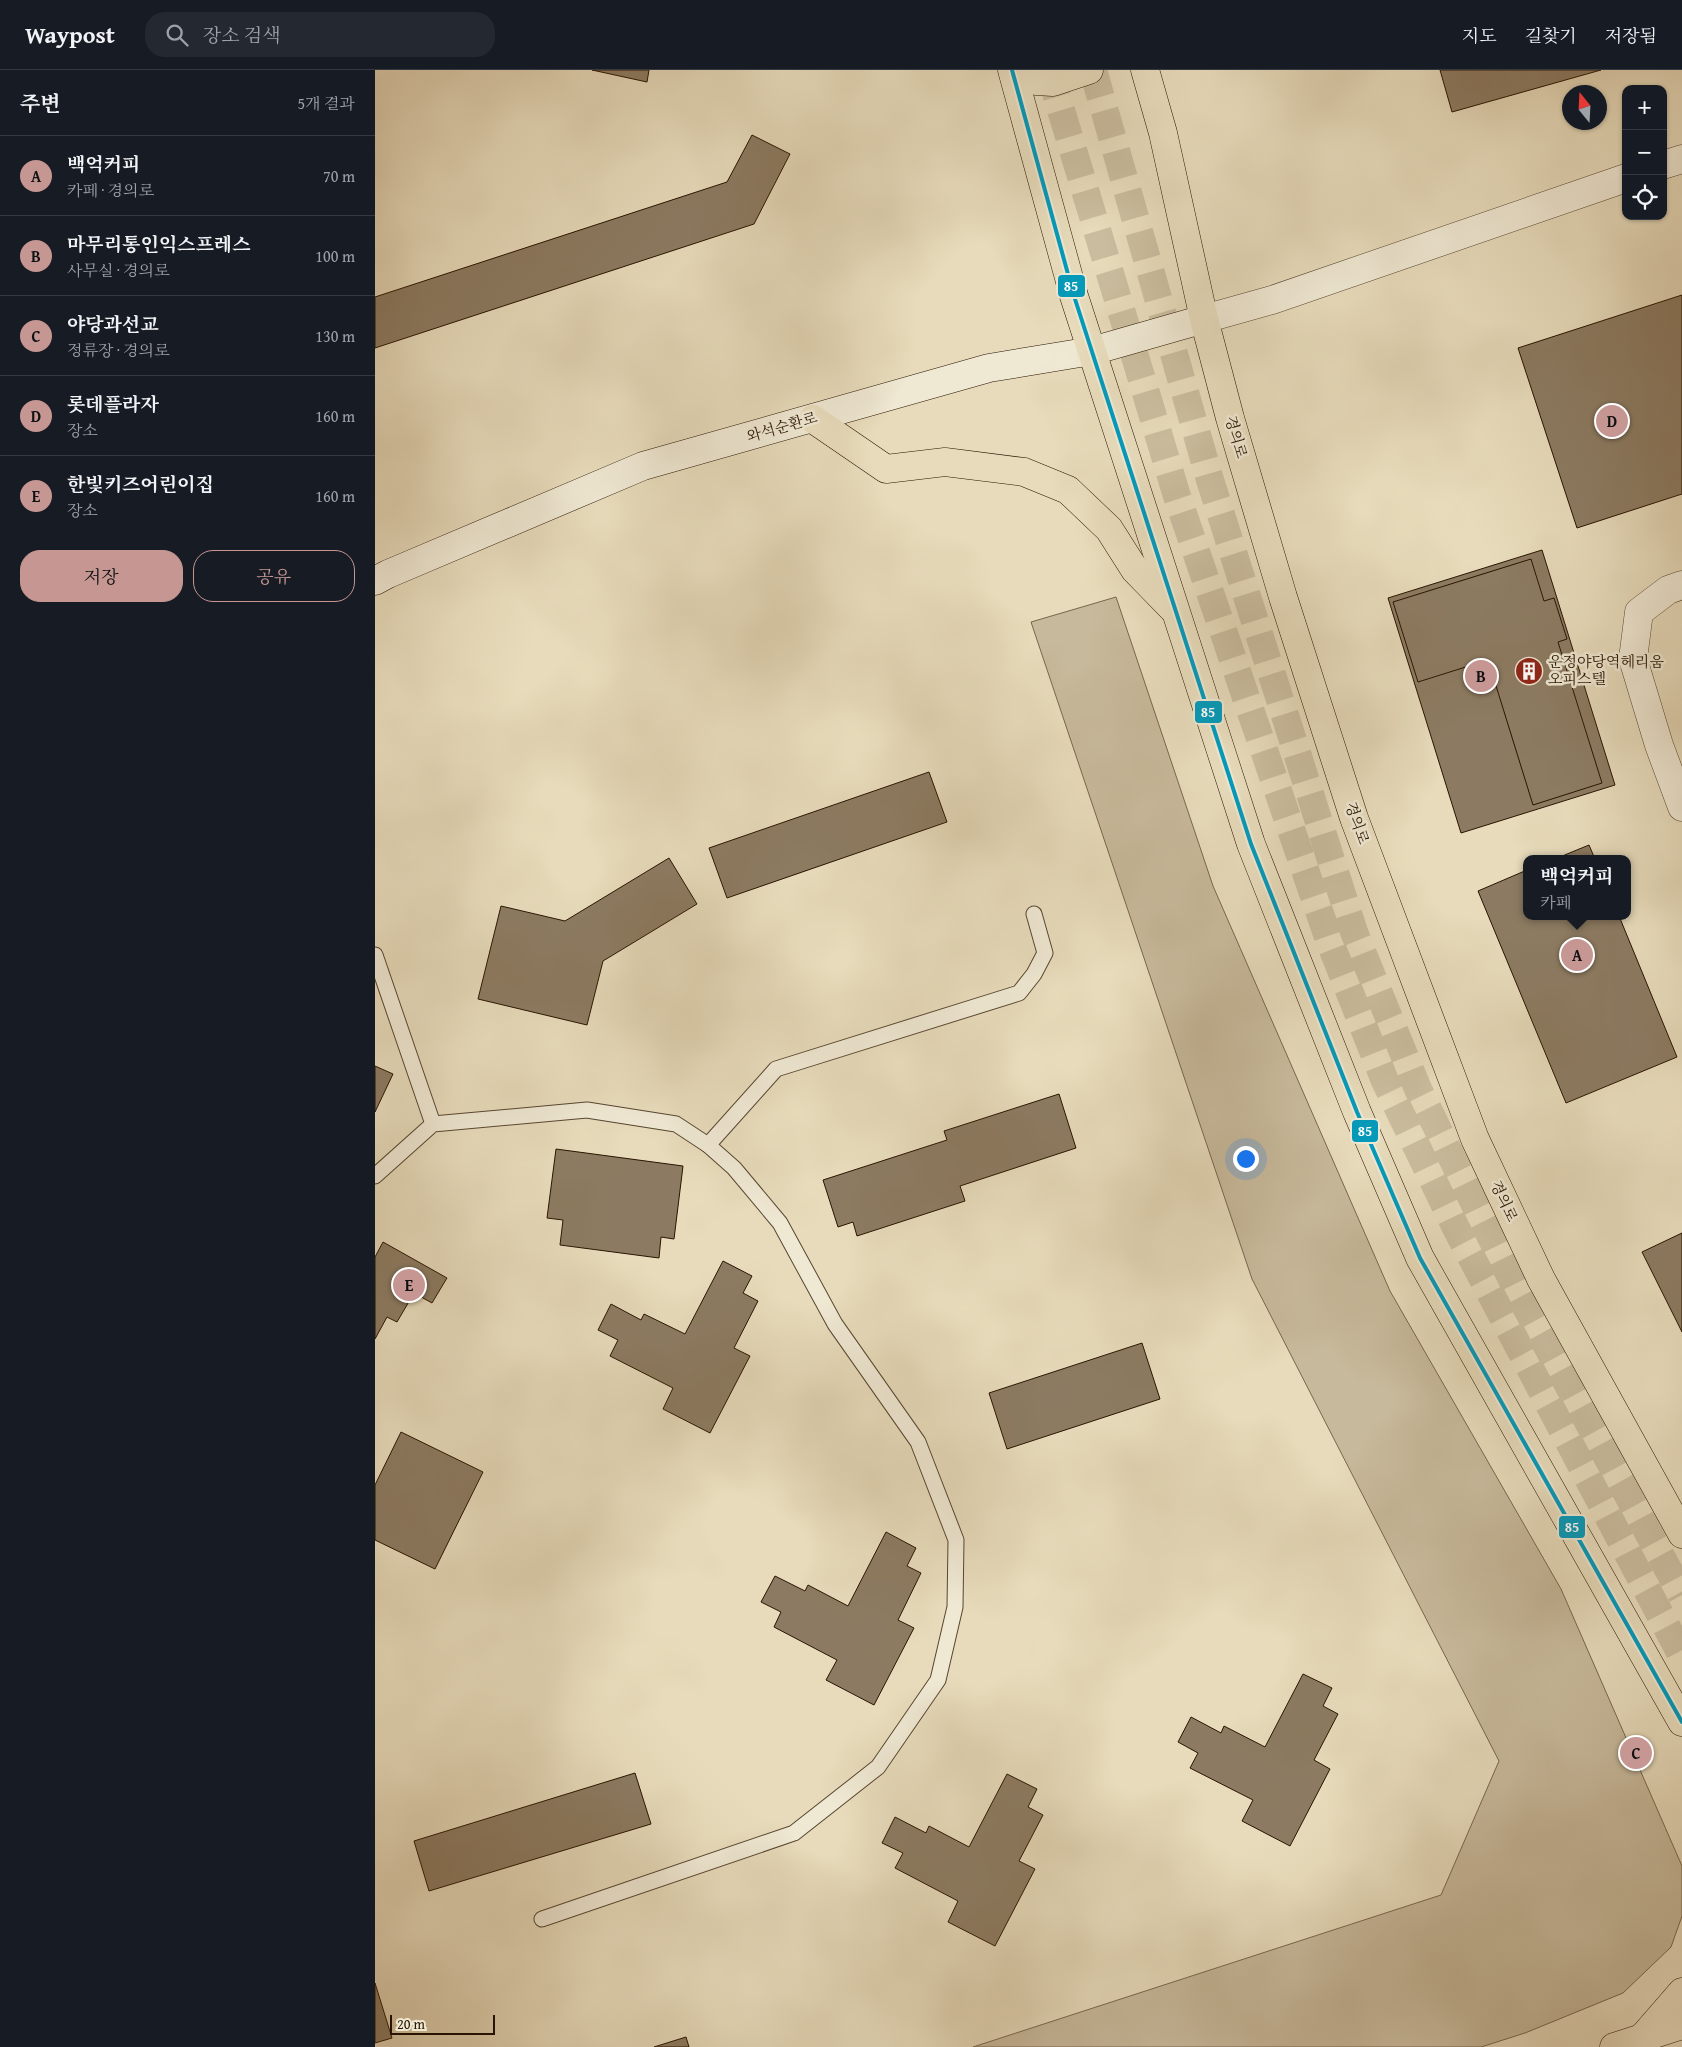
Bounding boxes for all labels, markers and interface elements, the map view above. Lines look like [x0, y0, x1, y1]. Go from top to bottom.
search box [145, 12, 495, 57]
text: Waypost [25, 17, 115, 52]
icon: search [163, 21, 191, 49]
text: 장소 검색 [203, 21, 281, 49]
text: 지도 [1462, 22, 1497, 49]
text: 길찾기 [1525, 22, 1577, 49]
text: 저장됨 [1605, 22, 1657, 49]
north arrow [1562, 85, 1607, 130]
map controls [1622, 85, 1667, 220]
button: + [1622, 85, 1667, 130]
text: 주변 [20, 88, 61, 119]
text: 5개 결과 [297, 91, 355, 115]
button: − [1622, 130, 1667, 175]
text: 백억커피 [67, 150, 140, 178]
text: A [31, 164, 41, 188]
text: 70 m [323, 164, 355, 188]
button: locate [1622, 175, 1667, 220]
text: 카페 · 경의로 [67, 178, 154, 202]
text: 마무리통인익스프레스 [67, 230, 251, 258]
text: B [31, 244, 41, 268]
text: 100 m [315, 244, 355, 268]
text: 사무실 · 경의로 [67, 258, 169, 282]
line badge: 85 [1057, 274, 1086, 298]
text: 85 [1064, 276, 1078, 296]
text: 야당과선교 [67, 310, 159, 338]
text: C [31, 324, 41, 348]
text: 130 m [315, 324, 355, 348]
text: 정류장 · 경의로 [67, 338, 169, 362]
text: 롯데플라자 [67, 390, 159, 418]
pin: D [1596, 402, 1628, 440]
text: D [31, 404, 41, 428]
text: 160 m [315, 404, 355, 428]
street label: 와석순환로 [744, 406, 820, 447]
street label: 경의로 [1220, 413, 1253, 461]
text: 장소 [67, 418, 98, 442]
text: 한빛키즈어린이집 [67, 470, 214, 498]
text: E [32, 484, 40, 508]
text: 160 m [315, 484, 355, 508]
text: 장소 [67, 498, 98, 522]
button: 저장 [20, 550, 183, 602]
button: 공유 [193, 550, 355, 602]
place label: 운정야당역헤리움 오피스텔 [1548, 651, 1664, 689]
building icon: 운정야당역헤리움 오피스텔 [1514, 656, 1544, 686]
pin: B [1465, 657, 1497, 695]
line badge: 85 [1194, 700, 1223, 724]
text: 85 [1201, 702, 1215, 722]
street label: 경의로 [1340, 799, 1375, 847]
popup [1523, 855, 1631, 920]
text: 백억커피 [1540, 862, 1614, 890]
text: 카페 [1540, 890, 1571, 914]
pin: A [1561, 936, 1593, 974]
line badge: 85 [1351, 1119, 1379, 1143]
text: 85 [1358, 1121, 1372, 1141]
your location [1233, 1146, 1259, 1172]
street label: 경의로 [1486, 1177, 1523, 1225]
pin: E [393, 1266, 425, 1304]
line badge: 85 [1558, 1515, 1586, 1539]
text: 85 [1565, 1517, 1579, 1537]
pin: C [1620, 1734, 1652, 1772]
scale bar [390, 2012, 495, 2035]
text: 20 m [397, 2014, 425, 2034]

